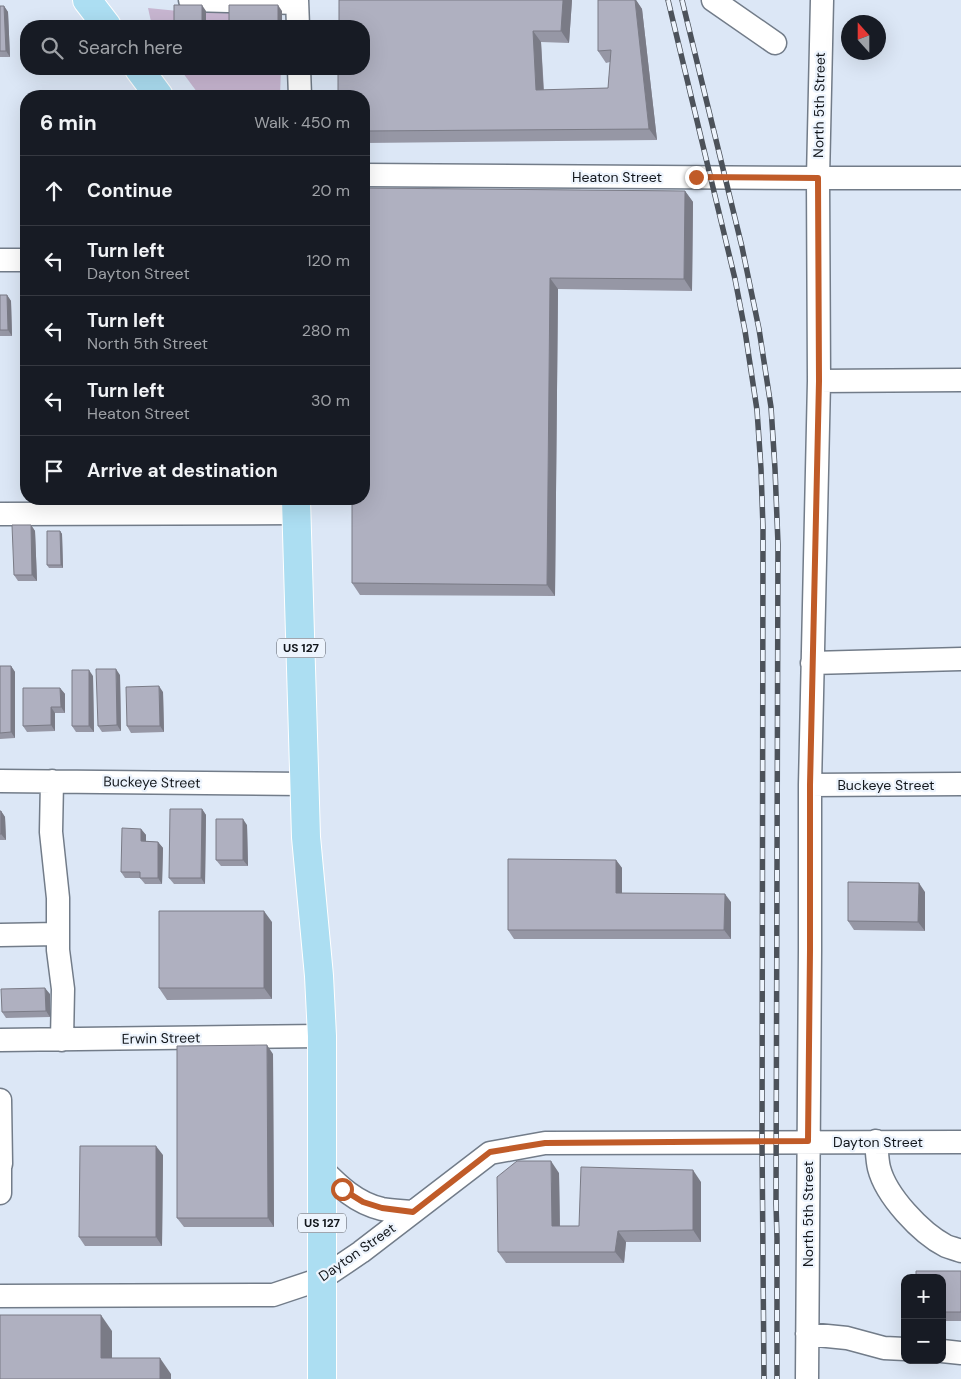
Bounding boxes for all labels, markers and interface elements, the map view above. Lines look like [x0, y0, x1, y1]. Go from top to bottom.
north arrow [841, 15, 886, 60]
search box [20, 20, 370, 75]
icon: search [38, 34, 66, 62]
text: Search here [78, 35, 183, 60]
street label: North 5th Street [809, 52, 829, 158]
text: 6 min [40, 109, 97, 137]
text: Walk · 450 m [254, 112, 350, 133]
route end [685, 166, 708, 189]
street label: Heaton Street [572, 168, 662, 186]
icon: ahead [40, 177, 68, 205]
text: Continue [87, 178, 173, 203]
text: 20 m [311, 180, 350, 201]
text: Turn left [87, 238, 165, 263]
icon: left [40, 247, 68, 275]
text: 120 m [306, 250, 350, 271]
text: Dayton Street [87, 263, 190, 284]
text: Turn left [87, 308, 165, 333]
icon: left [40, 317, 68, 345]
text: 280 m [302, 320, 350, 341]
text: North 5th Street [87, 333, 208, 354]
text: Turn left [87, 378, 165, 403]
icon: left [40, 387, 68, 415]
text: 30 m [311, 390, 350, 411]
text: Heaton Street [87, 403, 190, 424]
icon: arrive [40, 457, 68, 485]
text: Arrive at destination [87, 458, 278, 483]
road number: US 127 [277, 638, 325, 658]
street label: Buckeye Street [103, 772, 201, 792]
street label: Buckeye Street [837, 776, 935, 794]
street label: Erwin Street [122, 1028, 200, 1048]
street label: Dayton Street [833, 1133, 923, 1151]
street label: North 5th Street [799, 1161, 817, 1267]
route start [331, 1178, 354, 1201]
road number: US 127 [298, 1214, 346, 1232]
street label: Dayton Street [315, 1219, 399, 1285]
map controls [901, 1274, 946, 1364]
button: + [901, 1274, 946, 1319]
button: − [901, 1319, 946, 1364]

